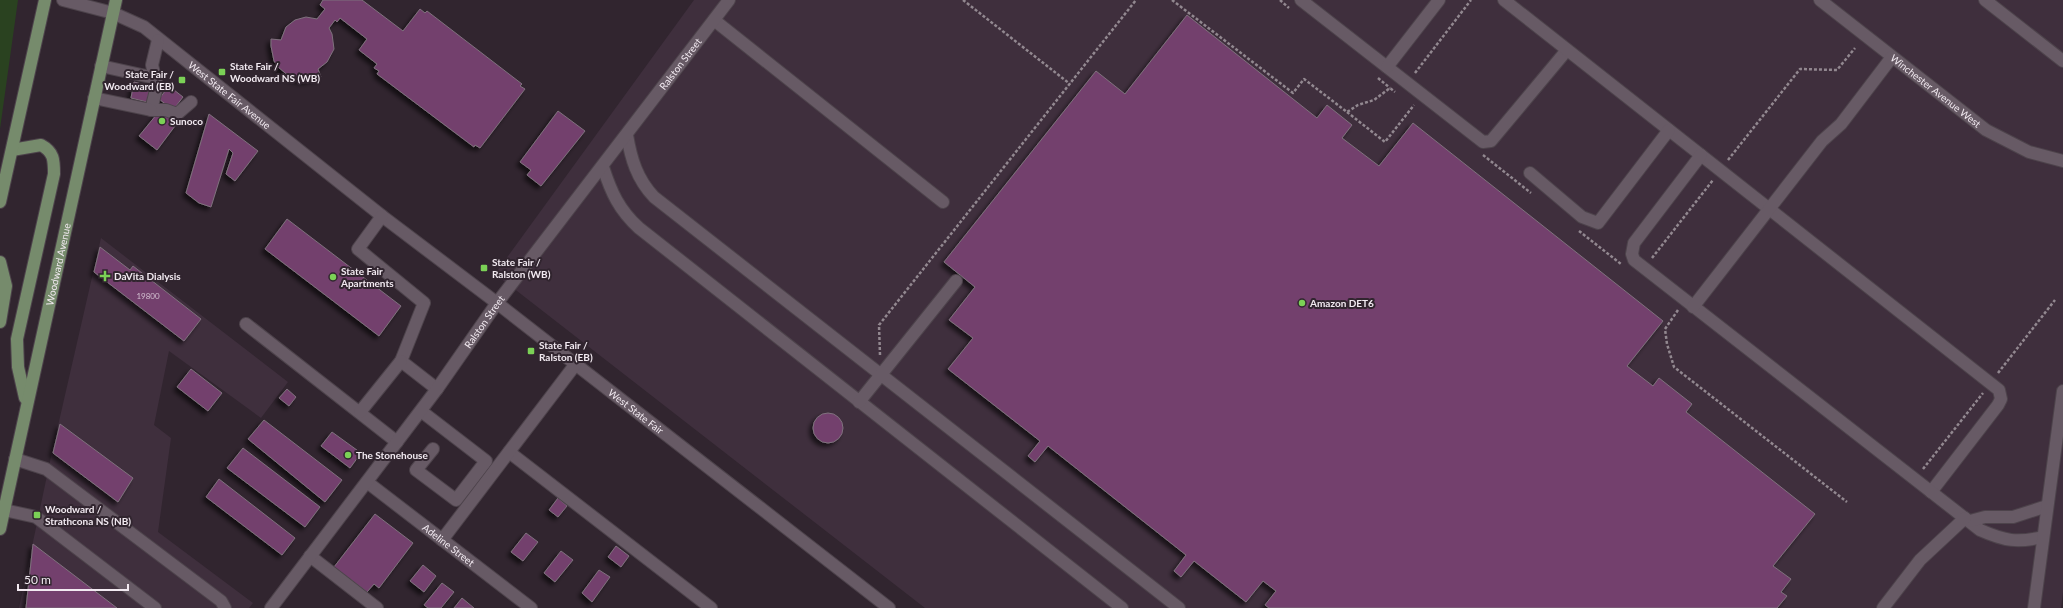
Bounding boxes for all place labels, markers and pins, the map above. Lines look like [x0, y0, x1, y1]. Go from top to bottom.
place label: State Fair / Woodward NS (WB) [230, 60, 320, 84]
marker: State Fair / Woodward NS (WB) [217, 67, 227, 77]
place label: State Fair / Woodward (EB) [104, 68, 174, 92]
marker: State Fair / Woodward (EB) [177, 75, 187, 85]
place label: Sunoco [170, 115, 203, 127]
marker: Sunoco [157, 116, 167, 126]
place label: State Fair / Ralston (WB) [492, 256, 551, 280]
marker: State Fair / Ralston (WB) [479, 263, 489, 273]
place label: State Fair Apartments [340, 265, 394, 289]
marker: DaVita Dialysis [99, 270, 111, 282]
place label: DaVita Dialysis [114, 270, 181, 282]
marker: State Fair Apartments [328, 272, 338, 282]
place label: Amazon DET6 [1309, 297, 1374, 309]
marker: Amazon DET6 [1297, 298, 1307, 308]
place label: State Fair / Ralston (EB) [539, 339, 593, 363]
marker: State Fair / Ralston (EB) [526, 346, 536, 356]
place label: The Stonehouse [356, 449, 428, 461]
marker: The Stonehouse [343, 450, 353, 460]
place label: Woodward / Strathcona NS (NB) [45, 503, 131, 527]
marker: Woodward / Strathcona NS (NB) [32, 510, 42, 520]

